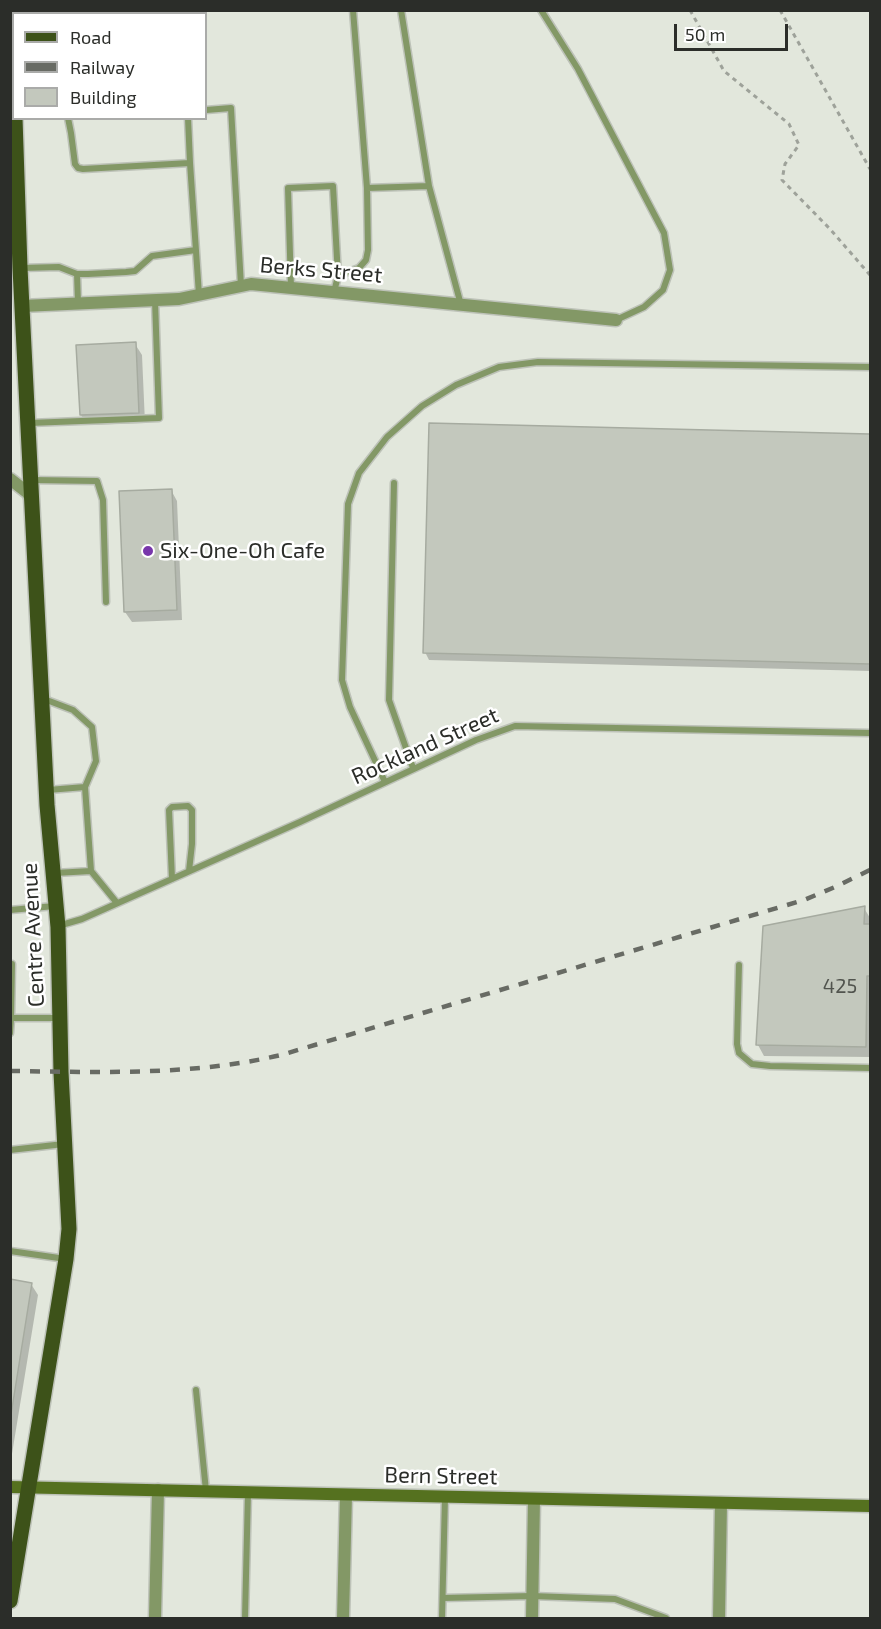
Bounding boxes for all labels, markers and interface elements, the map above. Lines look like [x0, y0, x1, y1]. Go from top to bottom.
legend [12, 12, 207, 120]
scale bar [677, 12, 791, 50]
text: 50 m [685, 23, 725, 45]
text: Road [70, 26, 111, 48]
text: Railway [70, 56, 135, 78]
text: Building [70, 86, 137, 108]
street label: Berks Street [259, 252, 383, 288]
place label: Six-One-Oh Cafe [160, 538, 325, 564]
marker: Six-One-Oh Cafe [141, 544, 155, 558]
street label: Rockland Street [347, 702, 503, 790]
street label: Centre Avenue [16, 862, 50, 1008]
house number: 425 [823, 974, 857, 998]
street label: Bern Street [384, 1462, 498, 1490]

